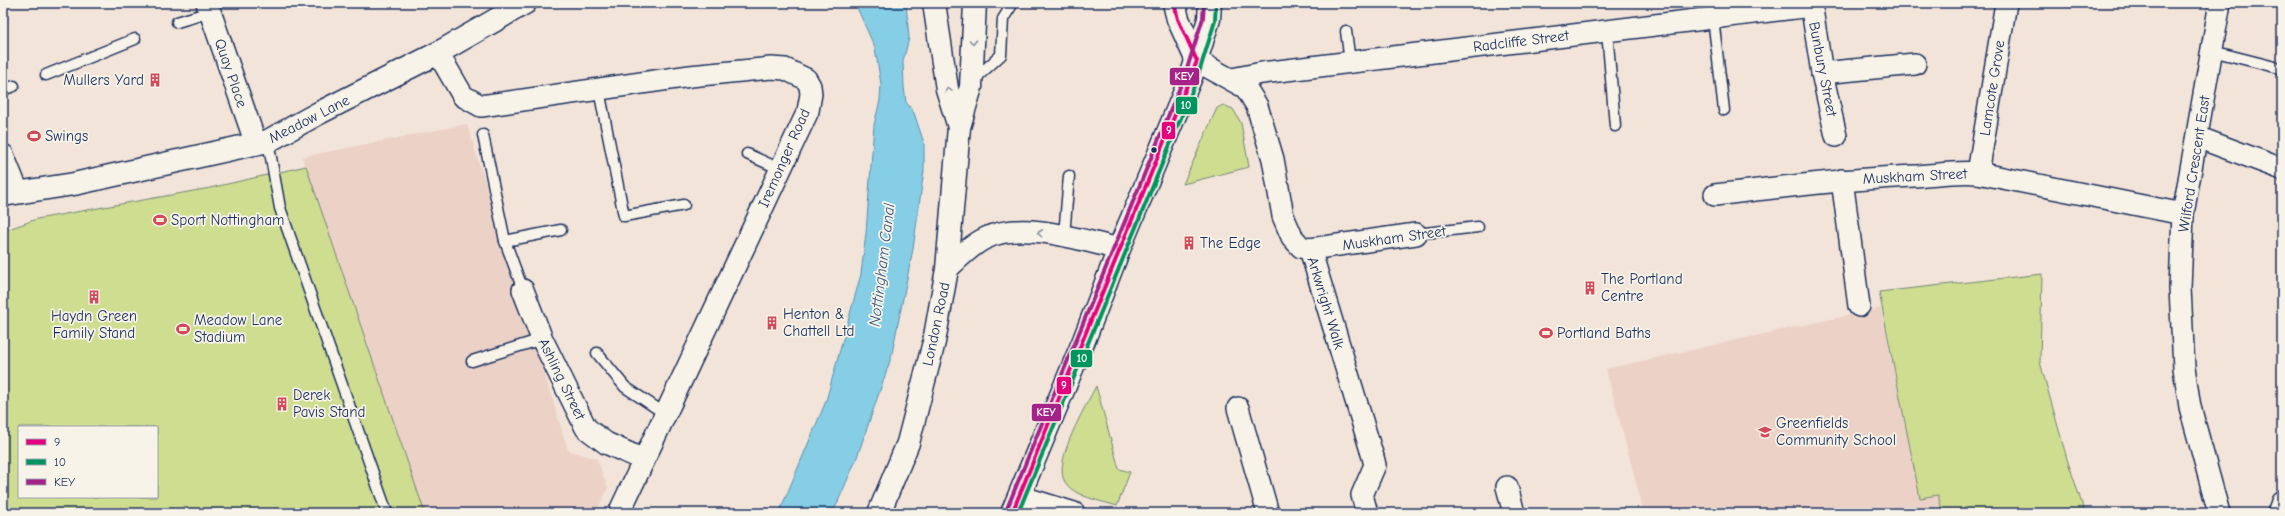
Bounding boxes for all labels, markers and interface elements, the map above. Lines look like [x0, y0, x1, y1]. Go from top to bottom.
street label: Bunbury Street [1805, 20, 1841, 119]
street label: Radcliffe Street [1472, 26, 1571, 56]
street label: Quay Place [211, 36, 251, 110]
street label: Lamcote Grove [1976, 38, 2009, 137]
one-way arrow [969, 39, 978, 45]
line badge: KEY [1169, 67, 1200, 86]
text: KEY [1174, 70, 1194, 83]
place label: Mullers Yard [63, 71, 144, 89]
building icon: Mullers Yard [147, 72, 163, 88]
one-way arrow [944, 87, 953, 94]
street label: Meadow Lane [266, 91, 353, 147]
street label: Wilford Crescent East [2174, 94, 2214, 234]
line badge: 10 [1175, 96, 1198, 115]
text: 10 [1181, 99, 1191, 112]
street label: Iremonger Road [754, 106, 814, 210]
line badge: 9 [1161, 121, 1176, 140]
text: 9 [1166, 124, 1172, 137]
place label: Swings [45, 127, 88, 145]
sports icon: Swings [26, 128, 42, 144]
unlabelled marker [1149, 145, 1159, 155]
street label: Muskham Street [1862, 164, 1968, 188]
water label: Nottingham Canal [866, 202, 899, 328]
place label: Sport Nottingham [171, 211, 285, 229]
sports icon: Sport Nottingham [152, 212, 168, 228]
street label: Muskham Street [1341, 222, 1448, 254]
one-way arrow [1037, 228, 1043, 237]
place label: The Edge [1200, 234, 1261, 252]
building icon: The Edge [1181, 235, 1197, 251]
street label: Arkwright Walk [1303, 255, 1349, 352]
place label: The Portland Centre [1601, 270, 1683, 305]
building icon: The Portland Centre [1582, 280, 1598, 296]
street label: London Road [918, 281, 954, 367]
building icon: Haydn Green Family Stand [86, 289, 102, 305]
place label: Henton & Chattell Ltd [783, 305, 855, 340]
place label: Haydn Green Family Stand [51, 307, 137, 342]
place label: Meadow Lane Stadium [194, 311, 283, 346]
building icon: Henton & Chattell Ltd [764, 315, 780, 331]
sports icon: Meadow Lane Stadium [175, 321, 191, 337]
place label: Portland Baths [1557, 324, 1651, 342]
sports icon: Portland Baths [1538, 325, 1554, 341]
street label: Ashling Street [535, 335, 590, 423]
line badge: 10 [1070, 349, 1093, 368]
text: 10 [1077, 352, 1087, 365]
line badge: 9 [1056, 376, 1072, 395]
text: 9 [1061, 379, 1067, 392]
place label: Derek Pavis Stand [293, 386, 366, 421]
building icon: Derek Pavis Stand [274, 396, 290, 412]
line badge: KEY [1031, 403, 1062, 422]
text: KEY [1036, 406, 1056, 419]
place label: Greenfields Community School [1776, 414, 1896, 449]
school or university icon: Greenfields Community School [1757, 424, 1773, 440]
legend [18, 426, 158, 498]
text: 9 [54, 435, 60, 449]
text: 10 [54, 455, 66, 469]
text: KEY [54, 475, 76, 489]

